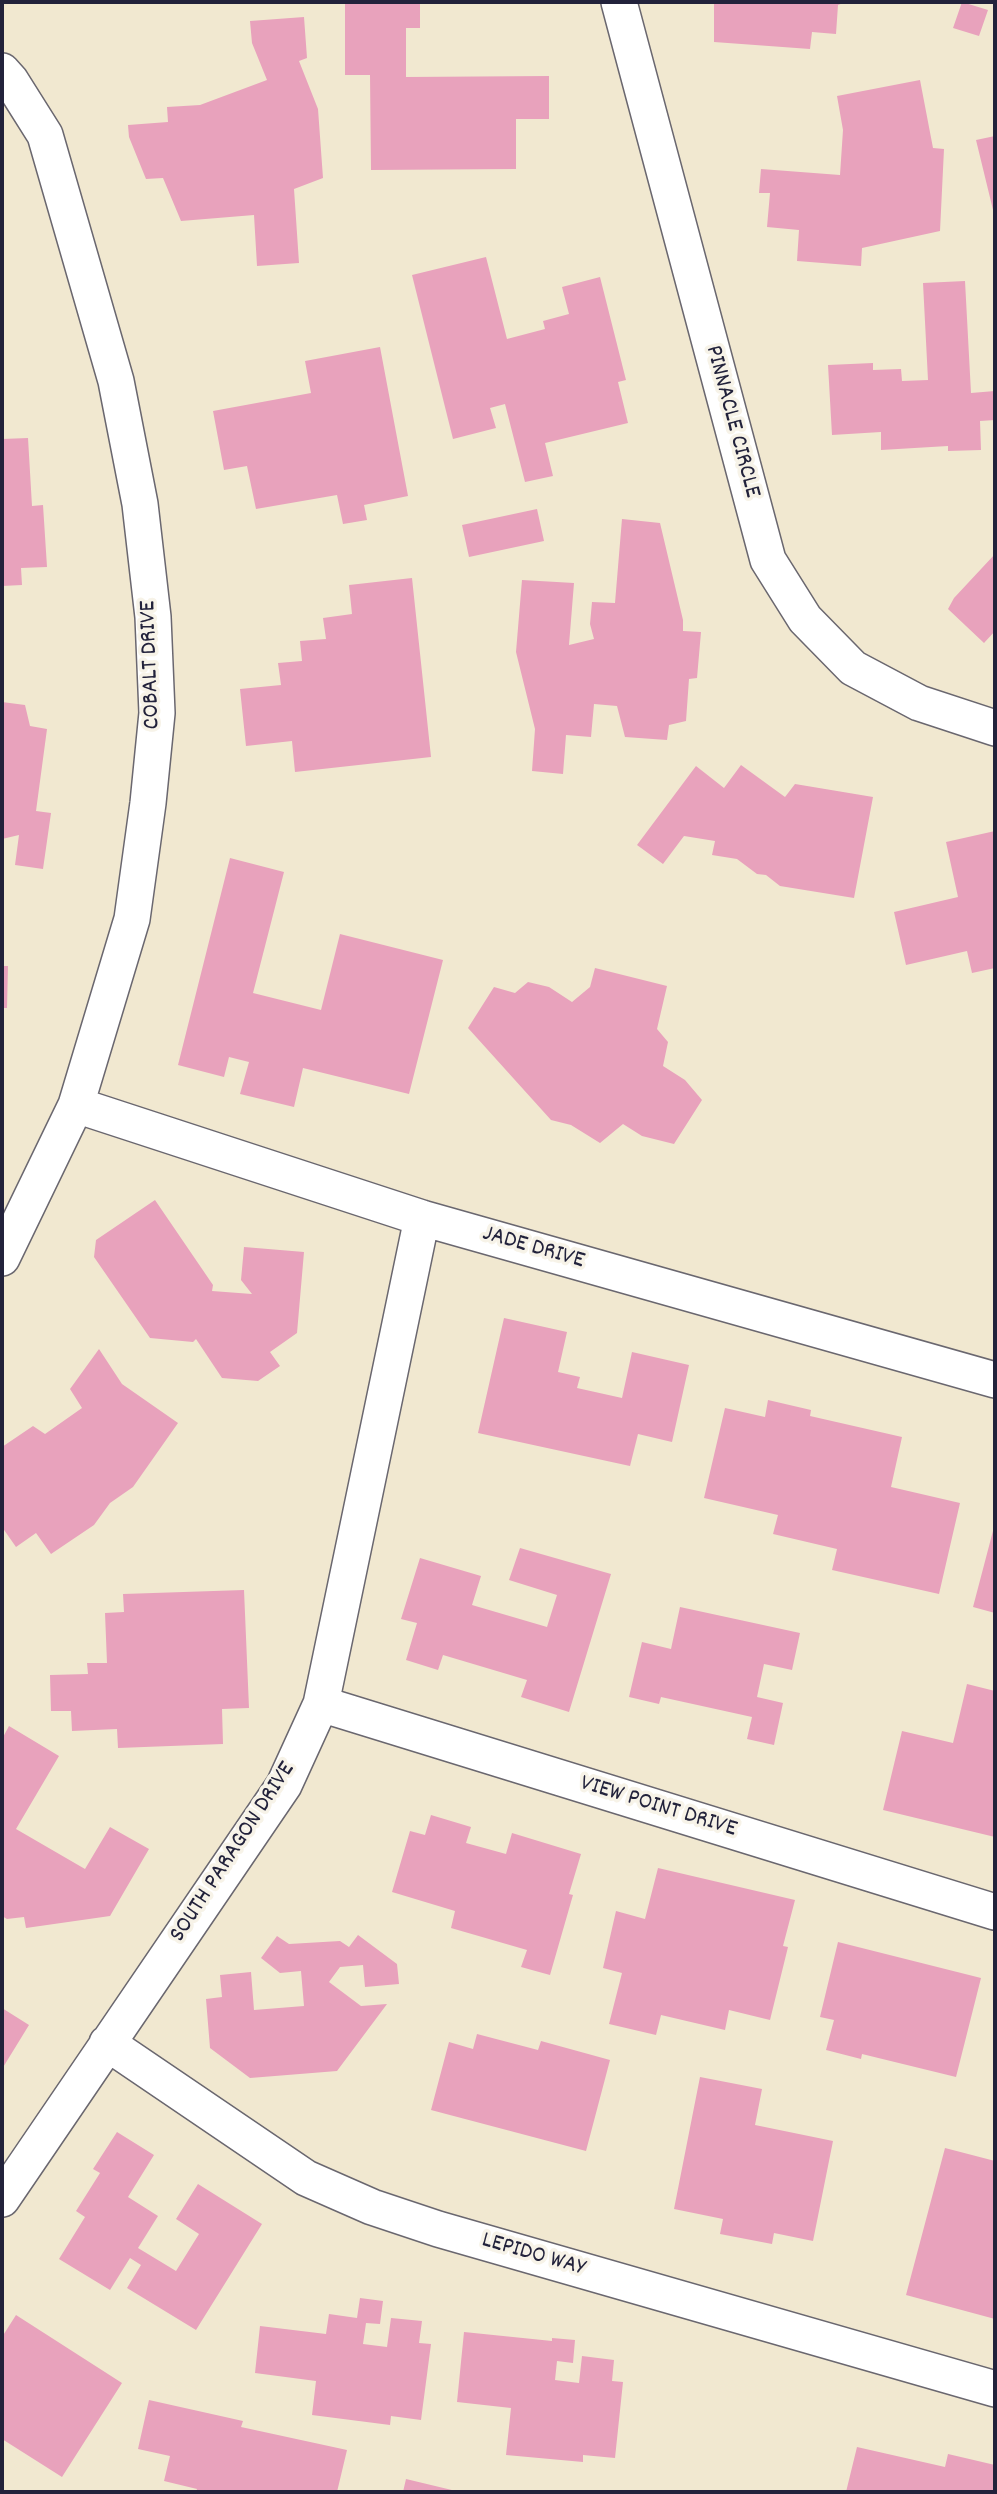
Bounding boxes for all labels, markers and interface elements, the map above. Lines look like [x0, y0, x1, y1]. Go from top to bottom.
street label: PINNACLE CIRCLE [697, 343, 765, 501]
street label: COBALT DRIVE [135, 600, 169, 730]
street label: JADE DRIVE [479, 1221, 587, 1277]
street label: SOUTH PARAGON DRIVE [165, 1757, 303, 1949]
street label: VIEW POINT DRIVE [576, 1771, 740, 1845]
street label: LEPIDO WAY [478, 2227, 588, 2285]

